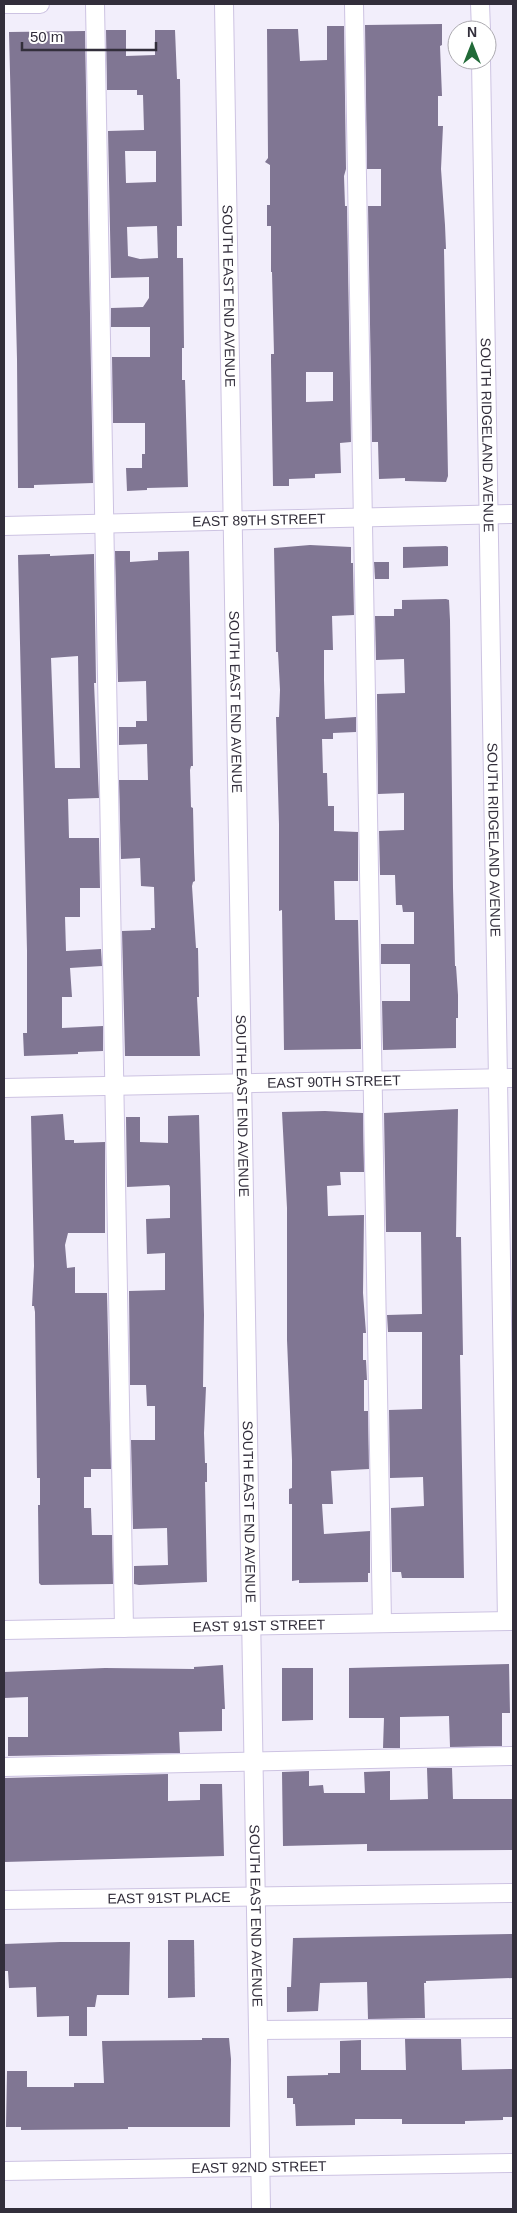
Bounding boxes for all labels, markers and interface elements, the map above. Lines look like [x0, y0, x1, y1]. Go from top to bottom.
scale bar [22, 20, 156, 52]
north arrow [447, 20, 497, 70]
text: N [467, 24, 477, 40]
text: 50 m [30, 28, 63, 45]
street label: SOUTH EAST END AVENUE [219, 205, 238, 387]
street label: SOUTH RIDGELAND AVENUE [478, 338, 497, 532]
street label: EAST 89TH STREET [192, 510, 326, 530]
street label: SOUTH EAST END AVENUE [226, 611, 245, 793]
street label: SOUTH RIDGELAND AVENUE [484, 743, 504, 937]
street label: SOUTH EAST END AVENUE [233, 1014, 252, 1197]
street label: EAST 90TH STREET [267, 1072, 401, 1091]
street label: SOUTH EAST END AVENUE [240, 1420, 259, 1603]
street label: EAST 91ST STREET [193, 1616, 326, 1635]
street label: SOUTH EAST END AVENUE [247, 1824, 266, 2007]
street label: EAST 91ST PLACE [107, 1889, 231, 1907]
street label: EAST 92ND STREET [191, 2158, 327, 2176]

